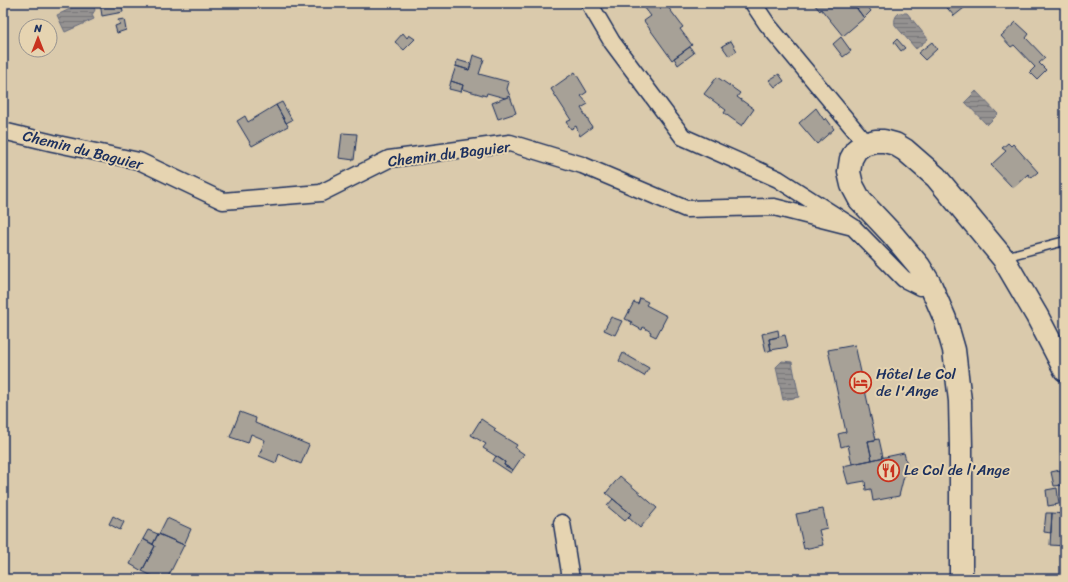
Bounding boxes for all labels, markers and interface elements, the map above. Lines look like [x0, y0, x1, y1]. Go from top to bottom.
north arrow [18, 18, 58, 58]
text: N [33, 19, 42, 38]
street label: Chemin du Baguier [20, 122, 147, 178]
street label: Chemin du Baguier [386, 133, 513, 174]
place label: Hôtel Le Col de l'Ange [876, 361, 957, 404]
hotel icon: Hôtel Le Col de l'Ange [848, 370, 874, 396]
restaurant icon: Le Col de l'Ange [875, 457, 901, 483]
place label: Le Col de l'Ange [904, 457, 1010, 483]

